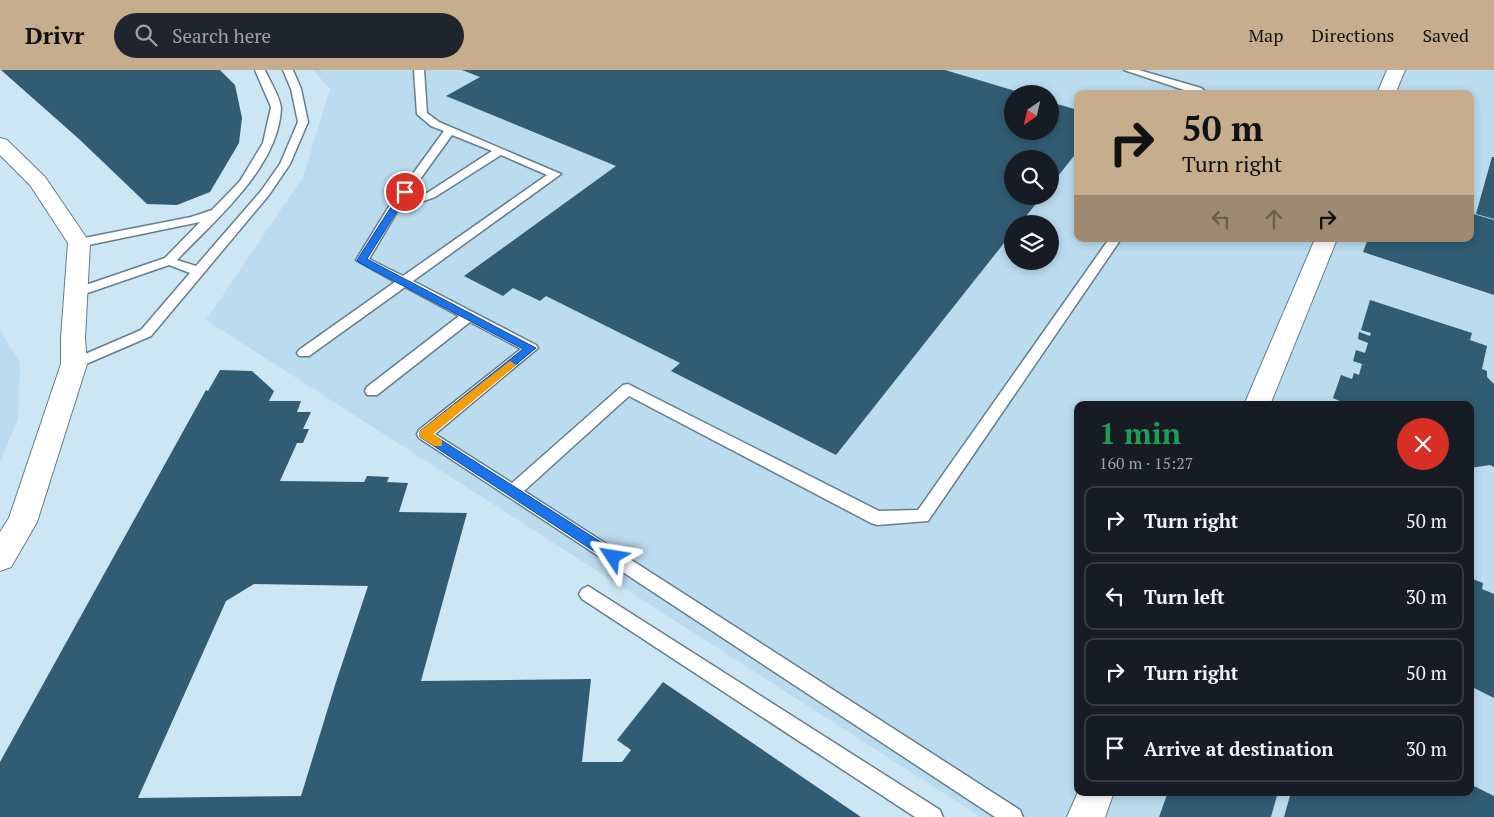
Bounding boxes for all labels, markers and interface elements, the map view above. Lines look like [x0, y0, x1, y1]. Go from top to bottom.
search box [114, 13, 464, 58]
text: Drivr [25, 19, 84, 51]
icon: search [132, 21, 160, 49]
text: Search here [172, 23, 271, 48]
text: Map [1248, 23, 1283, 47]
text: Directions [1311, 23, 1394, 47]
text: Saved [1422, 23, 1469, 47]
north arrow [1004, 85, 1059, 140]
map controls [1004, 85, 1059, 270]
text: 50 m [1182, 105, 1263, 151]
icon: right [1099, 110, 1164, 175]
text: Turn right [1182, 149, 1282, 178]
button: search [1004, 150, 1059, 205]
pin [384, 171, 426, 213]
icon: arrive [391, 178, 419, 206]
icon: left [1207, 205, 1235, 233]
icon: ahead [1260, 205, 1288, 233]
icon: right [1313, 205, 1341, 233]
button: layers [1004, 215, 1059, 270]
text: 1 min [1099, 413, 1181, 453]
button: close [1397, 418, 1449, 470]
text: 160 m · 15:27 [1099, 452, 1193, 474]
icon: right [1101, 506, 1129, 534]
text: Turn right [1144, 508, 1238, 533]
text: 50 m [1406, 508, 1447, 533]
position arrow [586, 530, 638, 582]
icon: left [1101, 582, 1129, 610]
text: Turn left [1144, 584, 1225, 609]
text: 30 m [1406, 584, 1447, 609]
icon: right [1101, 658, 1129, 686]
text: Turn right [1144, 660, 1238, 685]
text: 50 m [1406, 660, 1447, 685]
icon: arrive [1101, 734, 1129, 762]
text: Arrive at destination [1144, 736, 1333, 761]
text: 30 m [1406, 736, 1447, 761]

